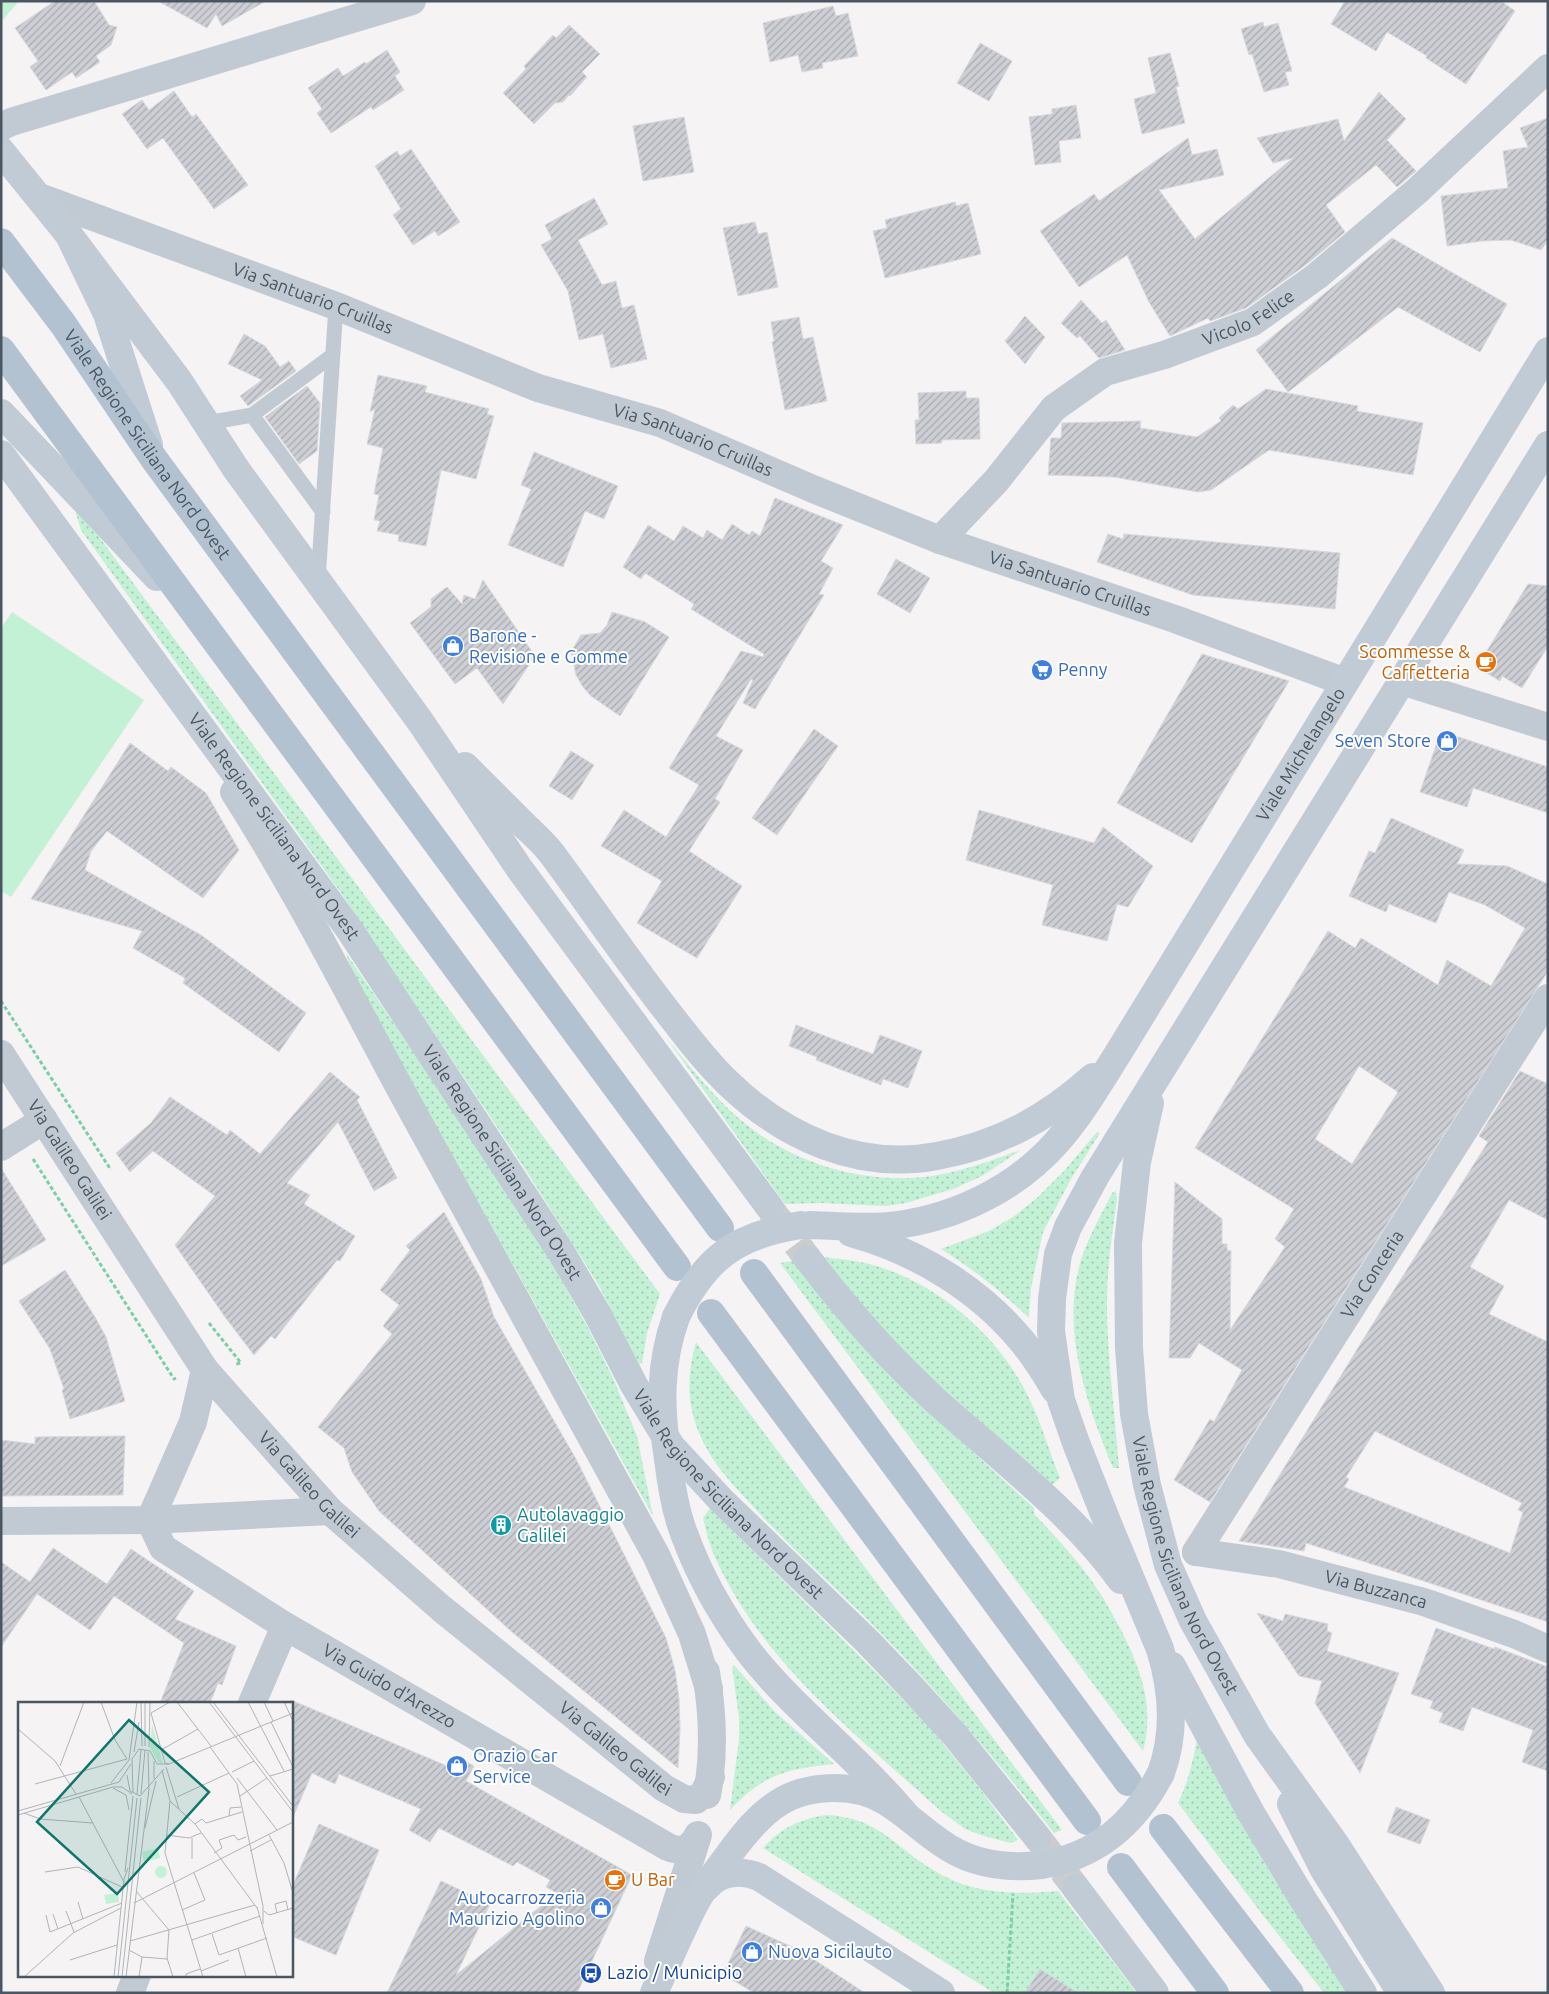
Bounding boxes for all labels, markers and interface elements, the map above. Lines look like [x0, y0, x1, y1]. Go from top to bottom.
street label: Via Santuario Cruillas [230, 258, 397, 337]
street label: Vicolo Felice [1199, 285, 1298, 349]
street label: Viale Regione Siciliana Nord Ovest [61, 325, 235, 563]
street label: Via Santuario Cruillas [611, 399, 776, 480]
street label: Via Santuario Cruillas [986, 546, 1154, 619]
place label: Barone - Revisione e Gomme [469, 625, 628, 666]
shop icon: Barone - Revisione e Gomme [441, 634, 465, 658]
place label: Scommesse & Caffetteria [1359, 641, 1470, 682]
cafe icon: Scommesse & Caffetteria [1474, 650, 1498, 674]
supermarket icon: Penny [1030, 658, 1054, 682]
place label: Penny [1058, 659, 1108, 679]
street label: Viale Michelangelo [1252, 684, 1348, 825]
street label: Viale Regione Siciliana Nord Ovest [185, 709, 364, 943]
shop icon: Seven Store [1435, 729, 1459, 753]
place label: Seven Store [1335, 730, 1431, 750]
street label: Viale Regione Siciliana Nord Ovest [419, 1041, 586, 1283]
street label: Via Galileo Galilei [24, 1096, 116, 1223]
street label: Via Conceria [1336, 1226, 1407, 1321]
street label: Viale Regione Siciliana Nord Ovest [630, 1385, 828, 1602]
street label: Via Galileo Galilei [255, 1427, 364, 1541]
street label: Viale Regione Siciliana Nord Ovest [1129, 1434, 1243, 1698]
place label: Autolavaggio Galilei [517, 1504, 624, 1545]
building icon: Autolavaggio Galilei [489, 1513, 513, 1537]
street label: Via Buzzanca [1323, 1565, 1430, 1611]
street label: Via Guido d'Arezzo [319, 1639, 460, 1732]
street label: Via Galileo Galilei [556, 1697, 675, 1799]
inset map [18, 1702, 292, 1976]
place label: Orazio Car Service [473, 1745, 558, 1786]
shop icon: Orazio Car Service [445, 1754, 469, 1778]
cafe icon: U Bar [603, 1868, 627, 1892]
place label: U Bar [631, 1869, 675, 1889]
place label: Autocarrozzeria Maurizio Agolino [449, 1887, 585, 1928]
shop icon: Autocarrozzeria Maurizio Agolino [589, 1896, 613, 1920]
shop icon: Nuova Sicilauto [740, 1940, 764, 1964]
place label: Nuova Sicilauto [768, 1941, 892, 1961]
bus stop icon: Lazio / Municipio [579, 1961, 603, 1985]
place label: Lazio / Municipio [607, 1962, 742, 1982]

